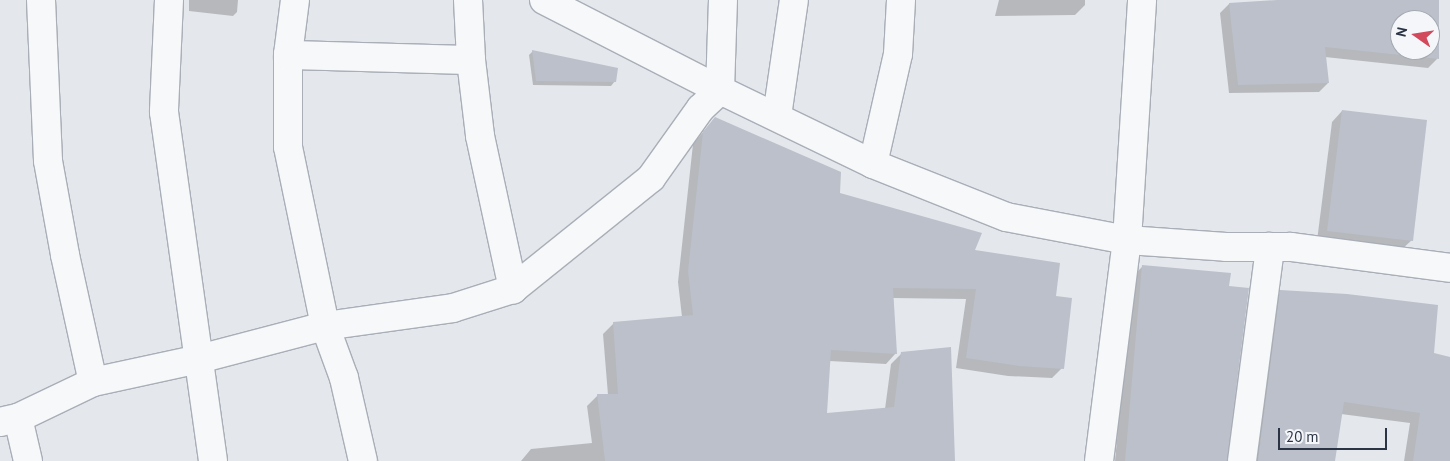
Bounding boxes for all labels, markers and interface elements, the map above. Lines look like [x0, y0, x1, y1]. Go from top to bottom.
north arrow [1390, 10, 1440, 60]
text: N [1392, 25, 1411, 38]
scale bar [1280, 418, 1389, 450]
text: 20 m [1286, 427, 1319, 446]

